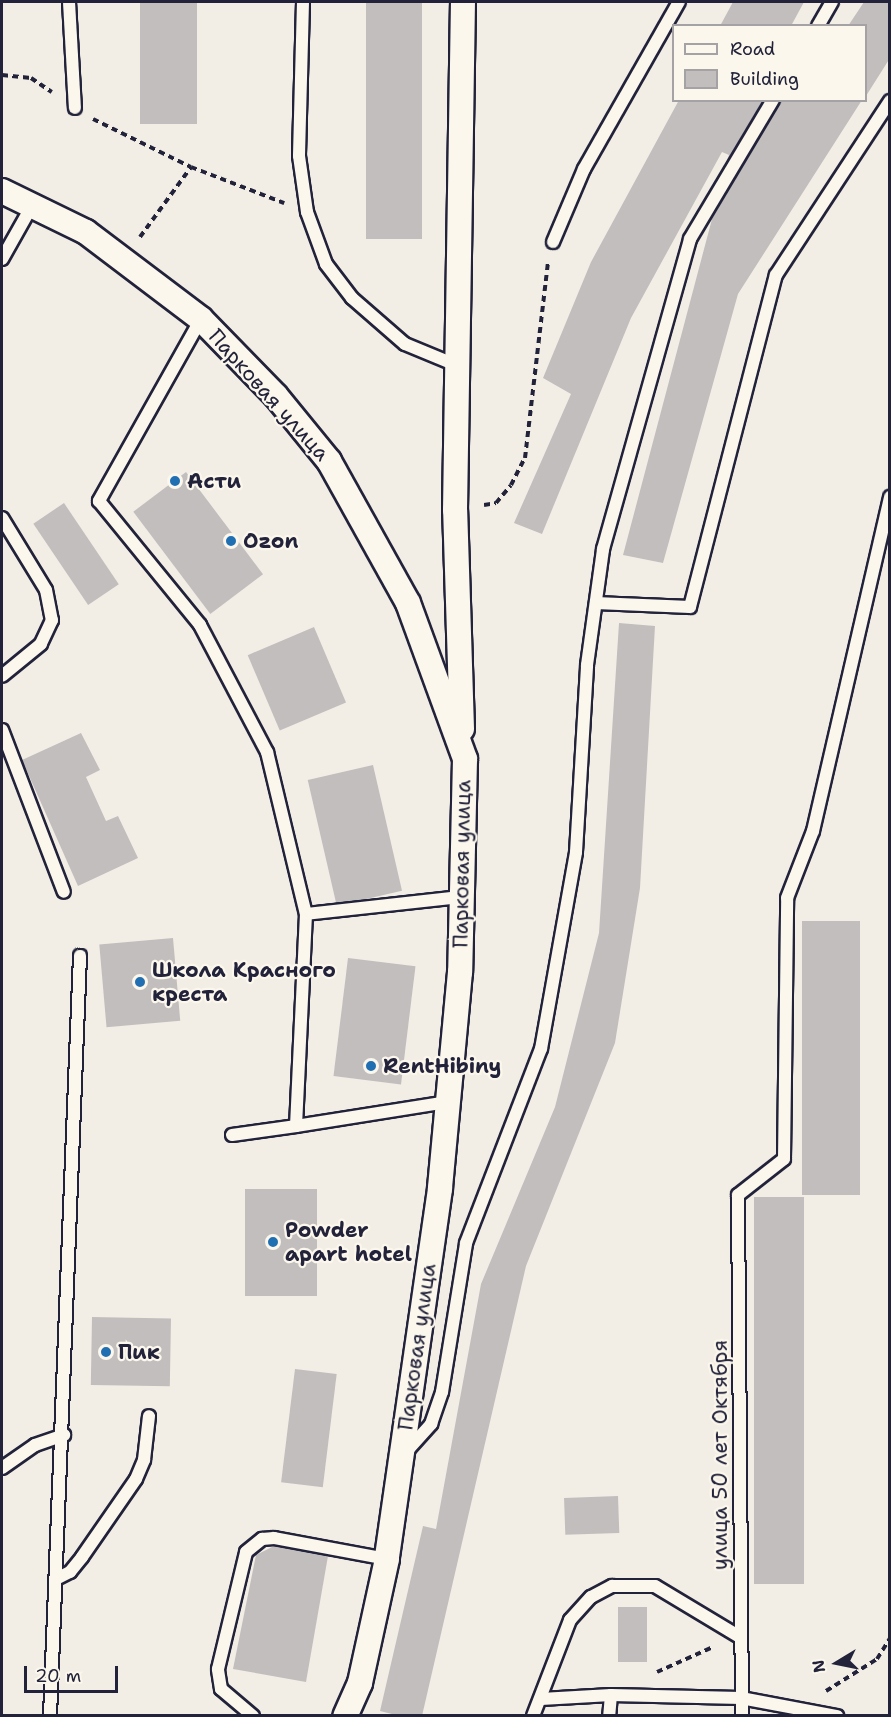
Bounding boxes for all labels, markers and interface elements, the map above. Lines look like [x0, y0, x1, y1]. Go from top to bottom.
legend [672, 24, 867, 102]
text: Road [730, 37, 775, 61]
text: Building [730, 67, 799, 91]
street label: Парковая улица [203, 324, 335, 466]
place label: Асти [187, 468, 241, 494]
marker: Асти [168, 474, 182, 488]
place label: Ozon [243, 528, 298, 554]
marker: Ozon [224, 534, 238, 548]
street label: Парковая улица [448, 780, 476, 948]
place label: Школа Красного креста [152, 957, 336, 1007]
marker: Школа Красного креста [133, 975, 147, 989]
place label: RentHibiny [383, 1053, 501, 1079]
marker: RentHibiny [364, 1059, 378, 1073]
place label: Powder apart hotel [285, 1217, 412, 1267]
marker: Powder apart hotel [266, 1235, 280, 1249]
street label: Парковая улица [393, 1262, 441, 1432]
place label: Пик [118, 1339, 160, 1365]
street label: улица 50 лет Октября [707, 1340, 733, 1570]
marker: Пик [99, 1345, 113, 1359]
north arrow [807, 1633, 867, 1693]
scale bar [27, 1654, 122, 1692]
text: N [807, 1658, 830, 1674]
text: 20 m [35, 1664, 81, 1688]

